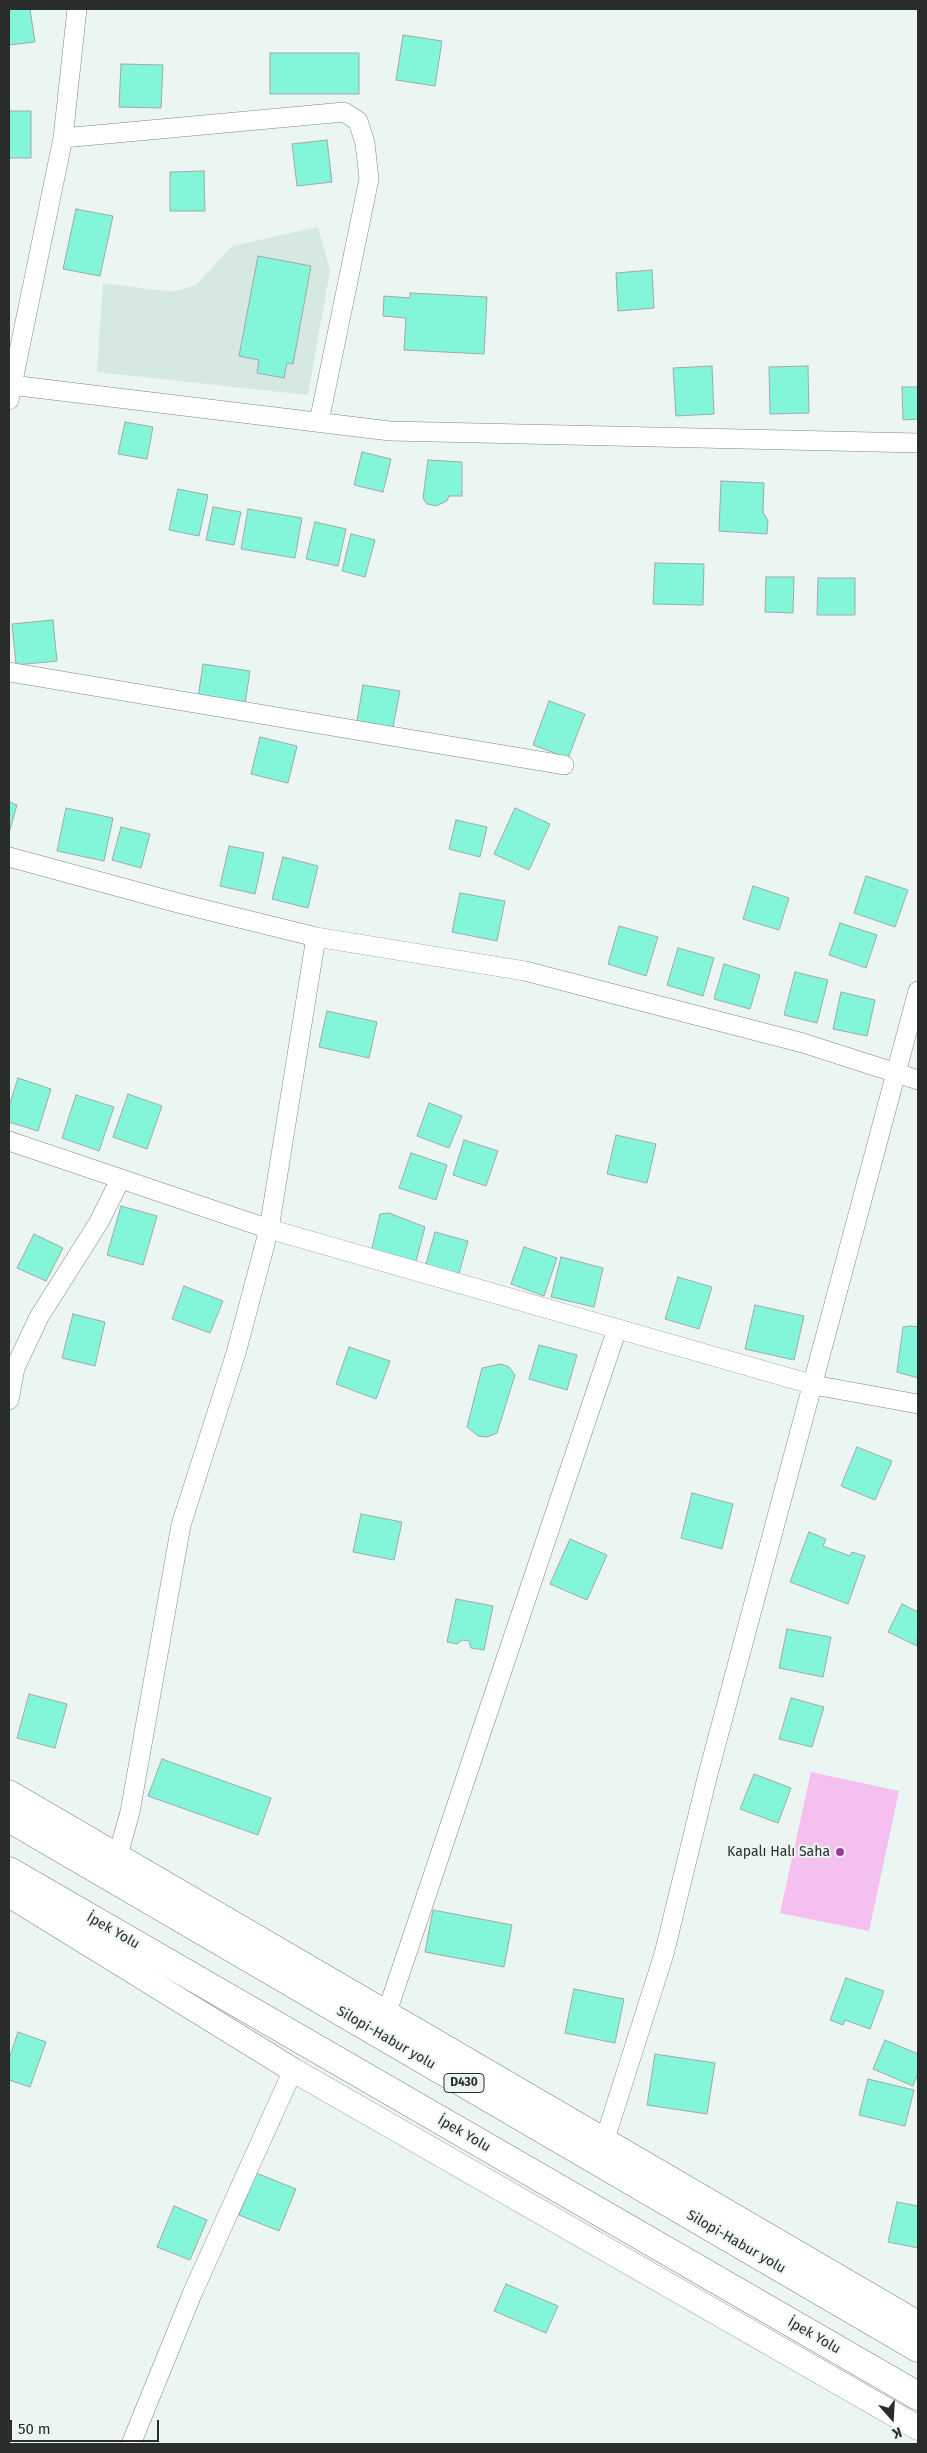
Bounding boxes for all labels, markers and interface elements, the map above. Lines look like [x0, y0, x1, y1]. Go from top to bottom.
place label: Kapalı Halı Saha [727, 1844, 830, 1860]
marker: Kapalı Halı Saha [834, 1846, 846, 1858]
street label: İpek Yolu [84, 1909, 142, 1953]
street label: Silopi-Habur yolu [333, 2003, 439, 2073]
road number: D430 [444, 2074, 484, 2092]
street label: İpek Yolu [435, 2112, 493, 2156]
street label: Silopi-Habur yolu [683, 2207, 789, 2277]
street label: İpek Yolu [785, 2314, 843, 2358]
north arrow [867, 2393, 917, 2443]
scale bar [12, 2410, 161, 2442]
text: 50 m [18, 2420, 51, 2438]
text: K [890, 2423, 904, 2442]

